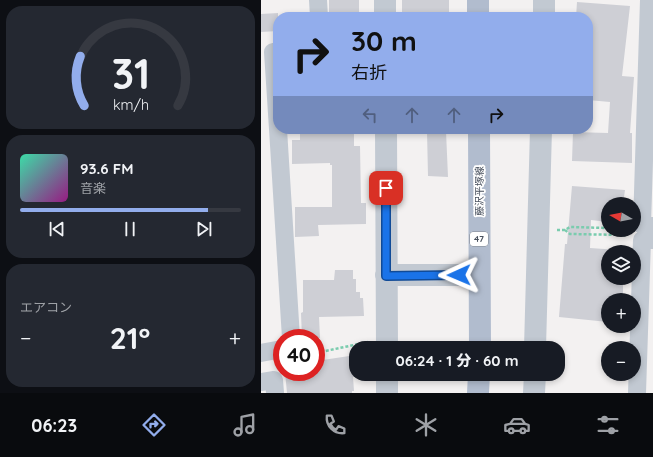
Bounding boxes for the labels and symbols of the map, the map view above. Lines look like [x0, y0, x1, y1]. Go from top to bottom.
street label: 藤沢平塚線 [473, 166, 486, 216]
pin [369, 171, 403, 205]
north arrow [601, 197, 641, 237]
road number: 47 [470, 232, 488, 246]
position arrow [438, 254, 480, 296]
speed limit sign: 40 [273, 329, 325, 381]

